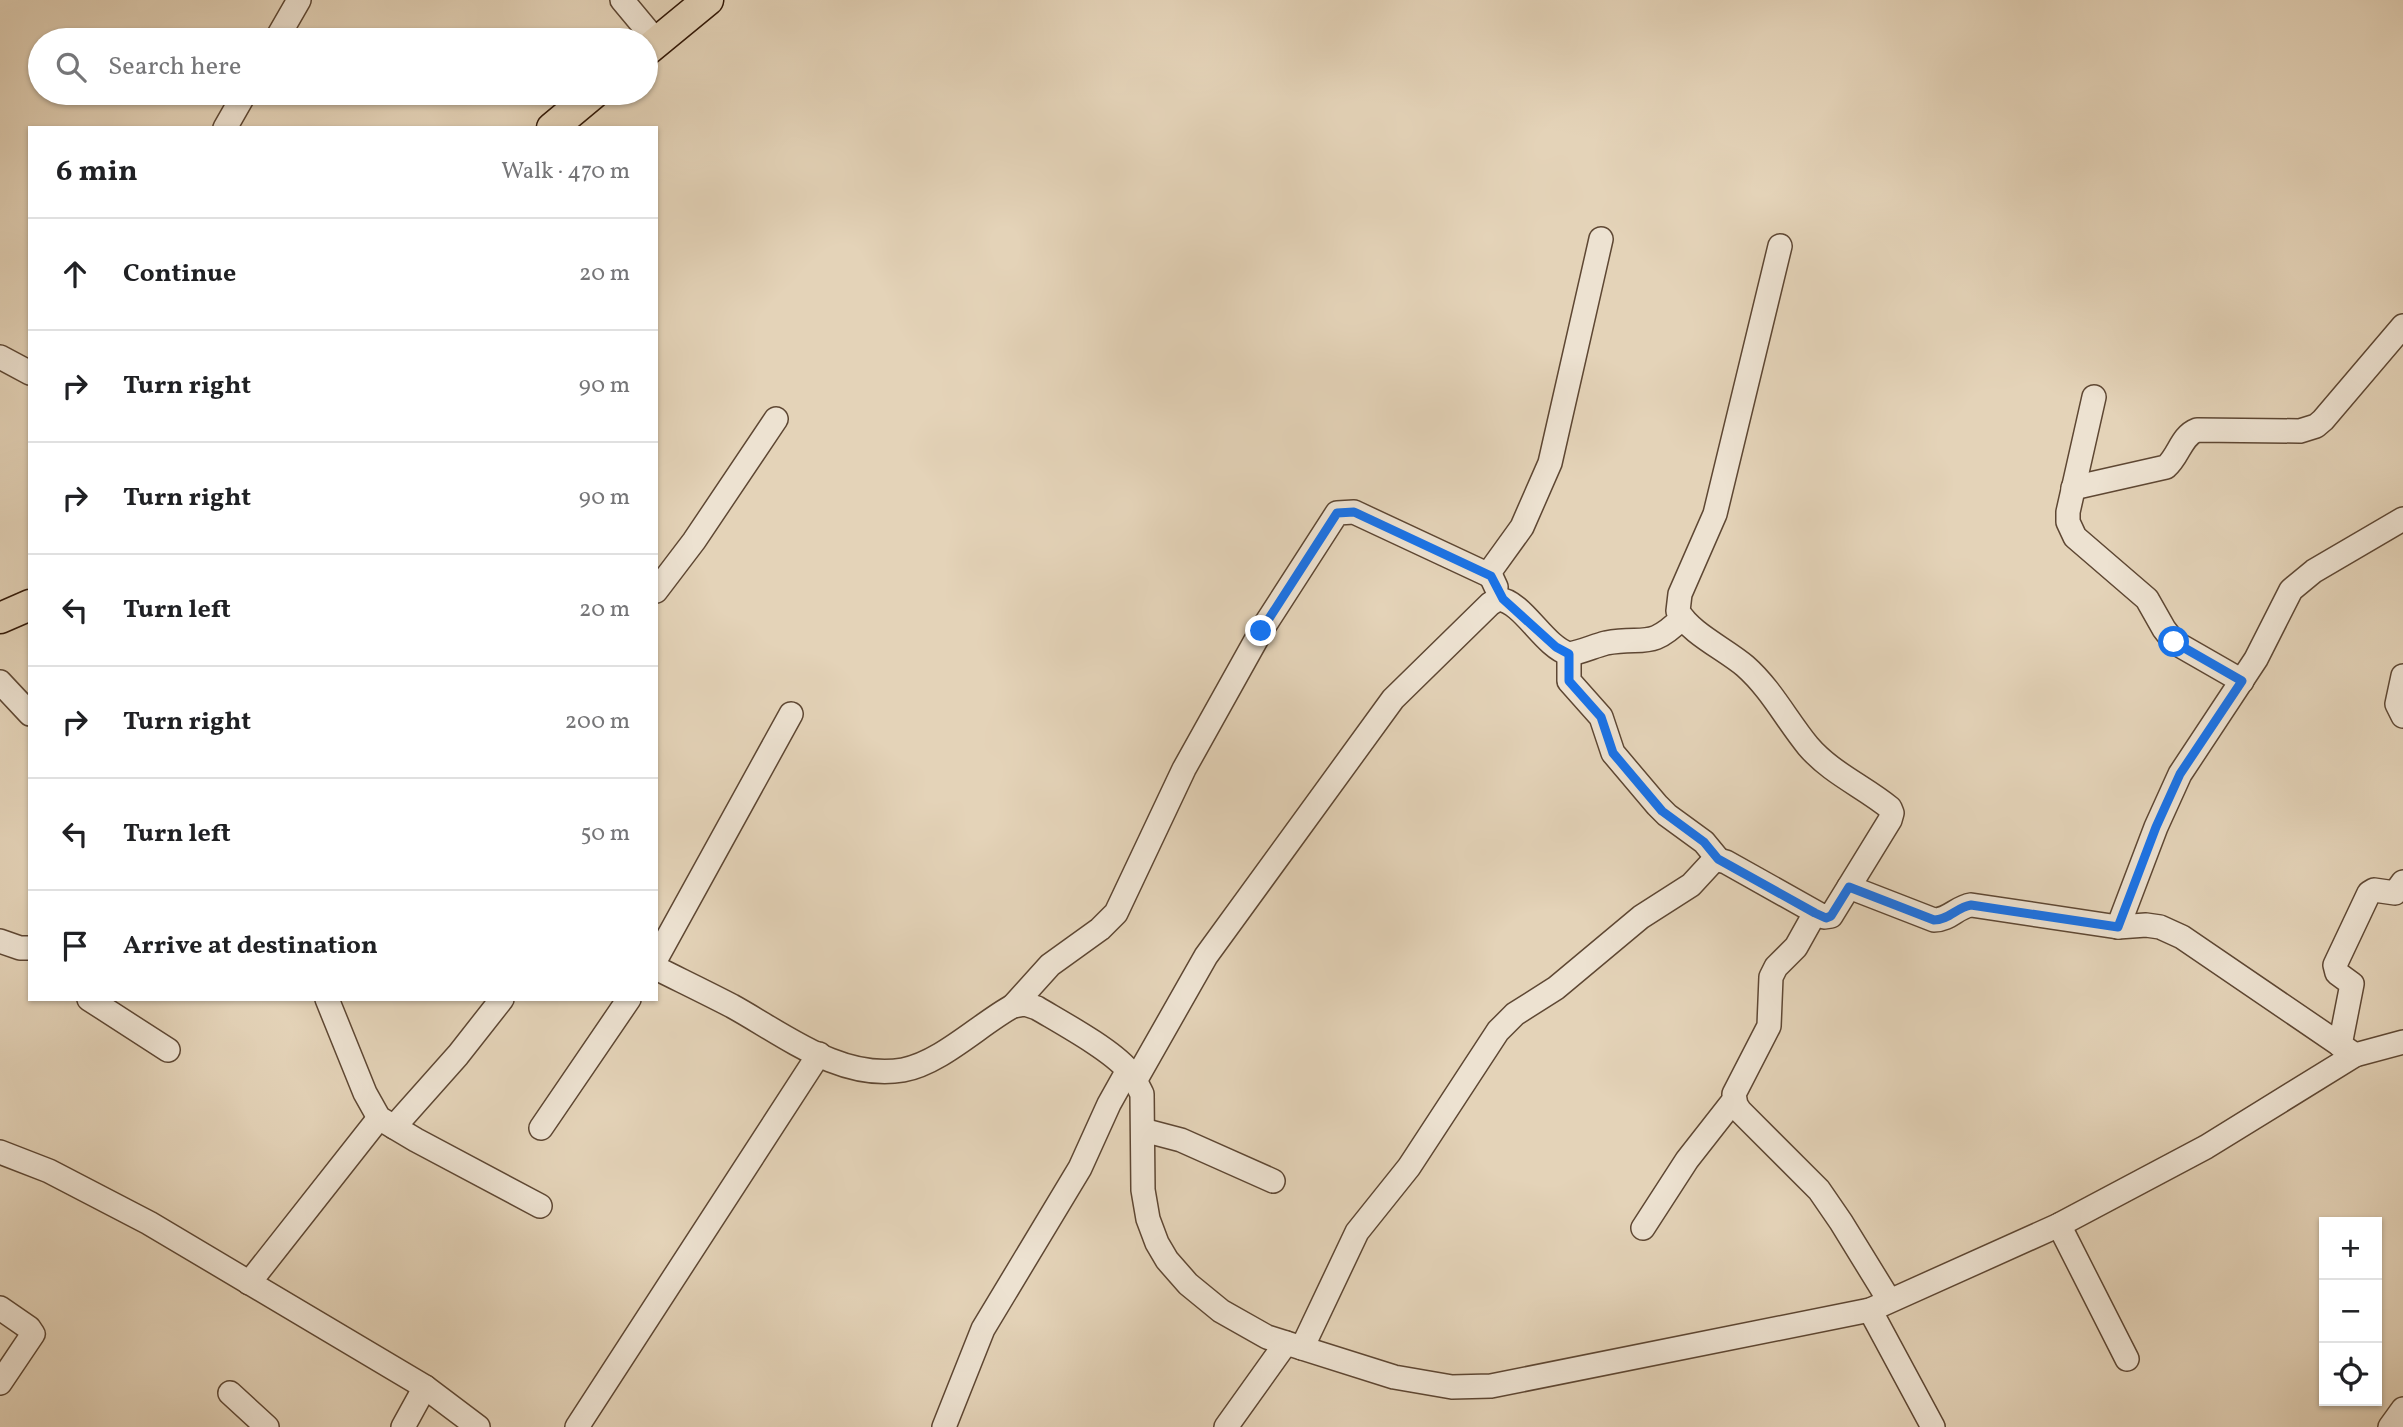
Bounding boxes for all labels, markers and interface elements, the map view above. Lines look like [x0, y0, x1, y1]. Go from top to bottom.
search box [28, 28, 658, 105]
icon: search [52, 48, 90, 86]
text: Search here [108, 49, 241, 85]
text: 6 min [56, 151, 138, 193]
text: Walk · 470 m [501, 156, 630, 188]
icon: ahead [56, 255, 94, 293]
text: Continue [123, 256, 236, 292]
text: 20 m [579, 258, 630, 290]
icon: right [56, 367, 94, 405]
text: Turn right [123, 368, 251, 404]
text: 90 m [579, 370, 630, 402]
icon: right [56, 479, 94, 517]
text: Turn right [123, 480, 251, 516]
text: 90 m [579, 482, 630, 514]
icon: left [56, 591, 94, 629]
text: Turn left [123, 592, 231, 628]
text: 20 m [579, 594, 630, 626]
route end [1245, 615, 1276, 646]
route start [2158, 626, 2189, 657]
icon: right [56, 703, 94, 741]
text: Turn right [123, 704, 251, 740]
text: 200 m [565, 706, 630, 738]
icon: left [56, 815, 94, 853]
text: Turn left [123, 816, 231, 852]
text: 50 m [581, 818, 630, 850]
icon: arrive [56, 927, 94, 965]
text: Arrive at destination [123, 928, 378, 964]
map controls [2319, 1217, 2382, 1406]
button: + [2319, 1217, 2382, 1280]
button: − [2319, 1280, 2382, 1343]
button: locate [2319, 1343, 2382, 1406]

